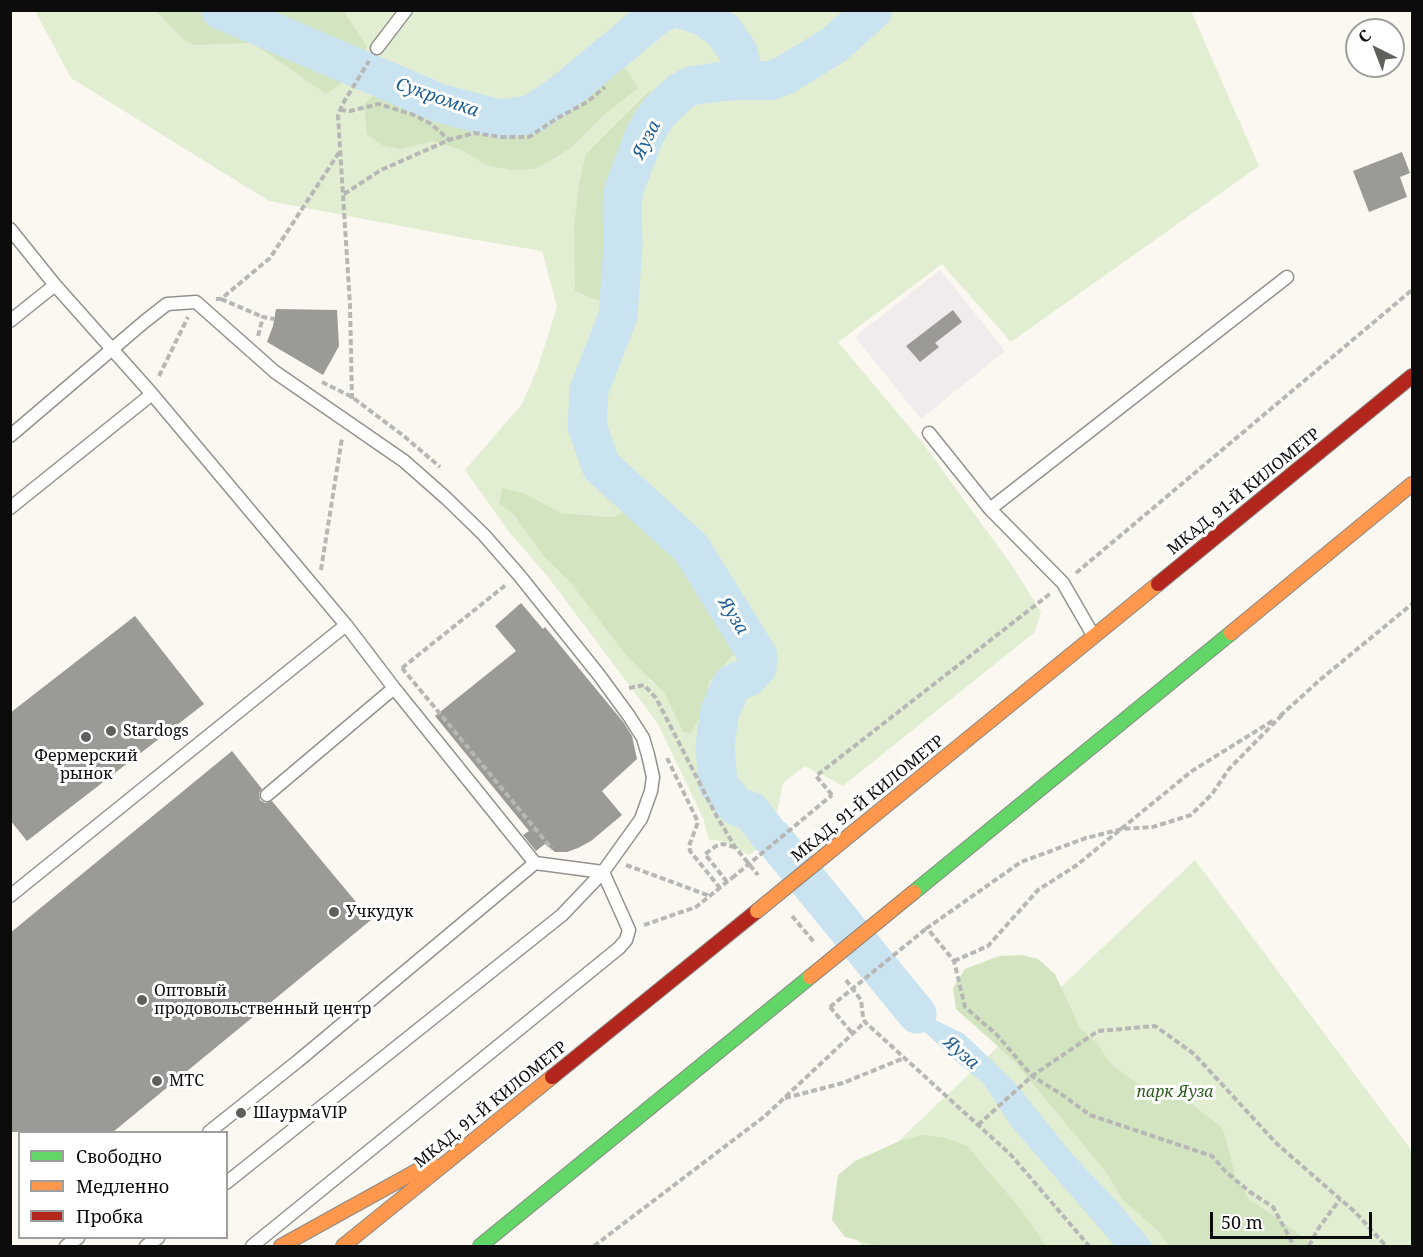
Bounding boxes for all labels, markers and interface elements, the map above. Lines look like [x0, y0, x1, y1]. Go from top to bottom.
north arrow [1345, 18, 1405, 78]
text: С [1353, 24, 1376, 48]
water label: Сукромка [393, 74, 481, 122]
water label: Яуза [628, 117, 666, 163]
street label: МКАД, 91-Й КИЛОМЕТР [1164, 425, 1324, 559]
water label: Яуза [713, 593, 753, 639]
place label: Stardogs [123, 721, 189, 741]
marker: Stardogs [104, 724, 118, 738]
marker: Фермерский рынок [79, 730, 93, 744]
street label: МКАД, 91-Й КИЛОМЕТР [788, 732, 948, 866]
place label: Фермерский рынок [34, 746, 138, 784]
place label: Учкудук [346, 902, 414, 922]
marker: Учкудук [327, 905, 341, 919]
place label: Оптовый продовольственный центр [154, 981, 371, 1019]
marker: Оптовый продовольственный центр [135, 993, 149, 1007]
water label: Яуза [939, 1032, 983, 1074]
street label: МКАД, 91-Й КИЛОМЕТР [411, 1038, 571, 1172]
place label: МТС [169, 1071, 204, 1091]
marker: МТС [150, 1074, 164, 1088]
park label: парк Яуза [1137, 1082, 1213, 1102]
place label: ШаурмаVIP [253, 1103, 347, 1123]
marker: ШаурмаVIP [234, 1106, 248, 1120]
legend [18, 1131, 228, 1239]
text: Свободно [76, 1144, 162, 1168]
text: Медленно [76, 1174, 169, 1198]
scale bar [1213, 1200, 1375, 1238]
text: Пробка [76, 1204, 143, 1228]
text: 50 m [1221, 1210, 1263, 1234]

